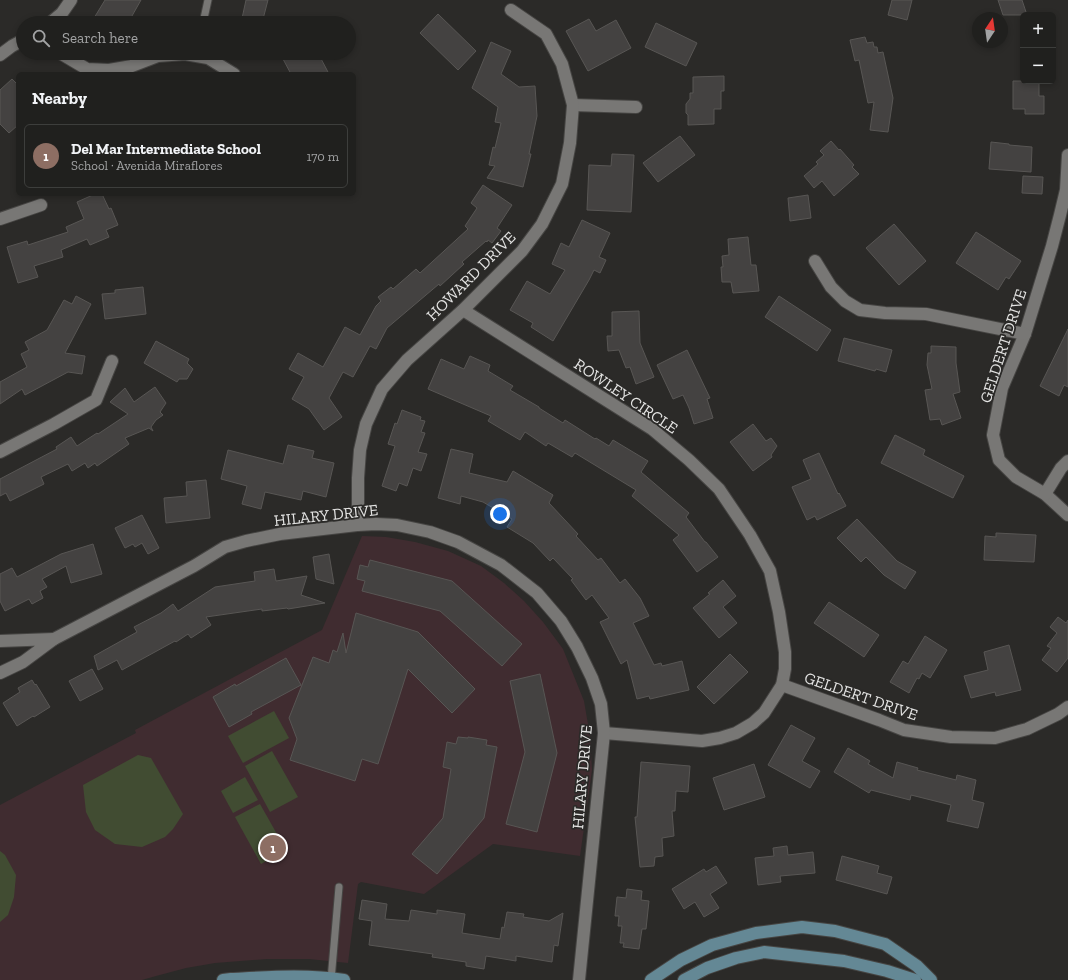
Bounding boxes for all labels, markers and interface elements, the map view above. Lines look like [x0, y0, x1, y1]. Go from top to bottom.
north arrow [972, 12, 1008, 48]
map controls [1020, 12, 1056, 84]
button: + [1020, 12, 1056, 48]
search box [16, 16, 356, 60]
icon: search [30, 27, 52, 49]
text: Search here [62, 29, 138, 47]
button: − [1020, 48, 1056, 84]
text: Nearby [32, 88, 87, 108]
text: Del Mar Intermediate School [71, 140, 261, 158]
text: 1 [43, 149, 49, 164]
text: 170 m [306, 149, 339, 164]
text: School · Avenida Miraflores [71, 158, 222, 173]
street label: HOWARD DRIVE [422, 227, 520, 325]
street label: GELDERT DRIVE [976, 287, 1030, 405]
street label: ROWLEY CIRCLE [571, 354, 681, 438]
street label: HILARY DRIVE [273, 500, 379, 530]
your location [490, 504, 510, 524]
street label: GELDERT DRIVE [802, 668, 920, 724]
street label: HILARY DRIVE [568, 724, 596, 830]
pin: 1 [260, 833, 286, 863]

